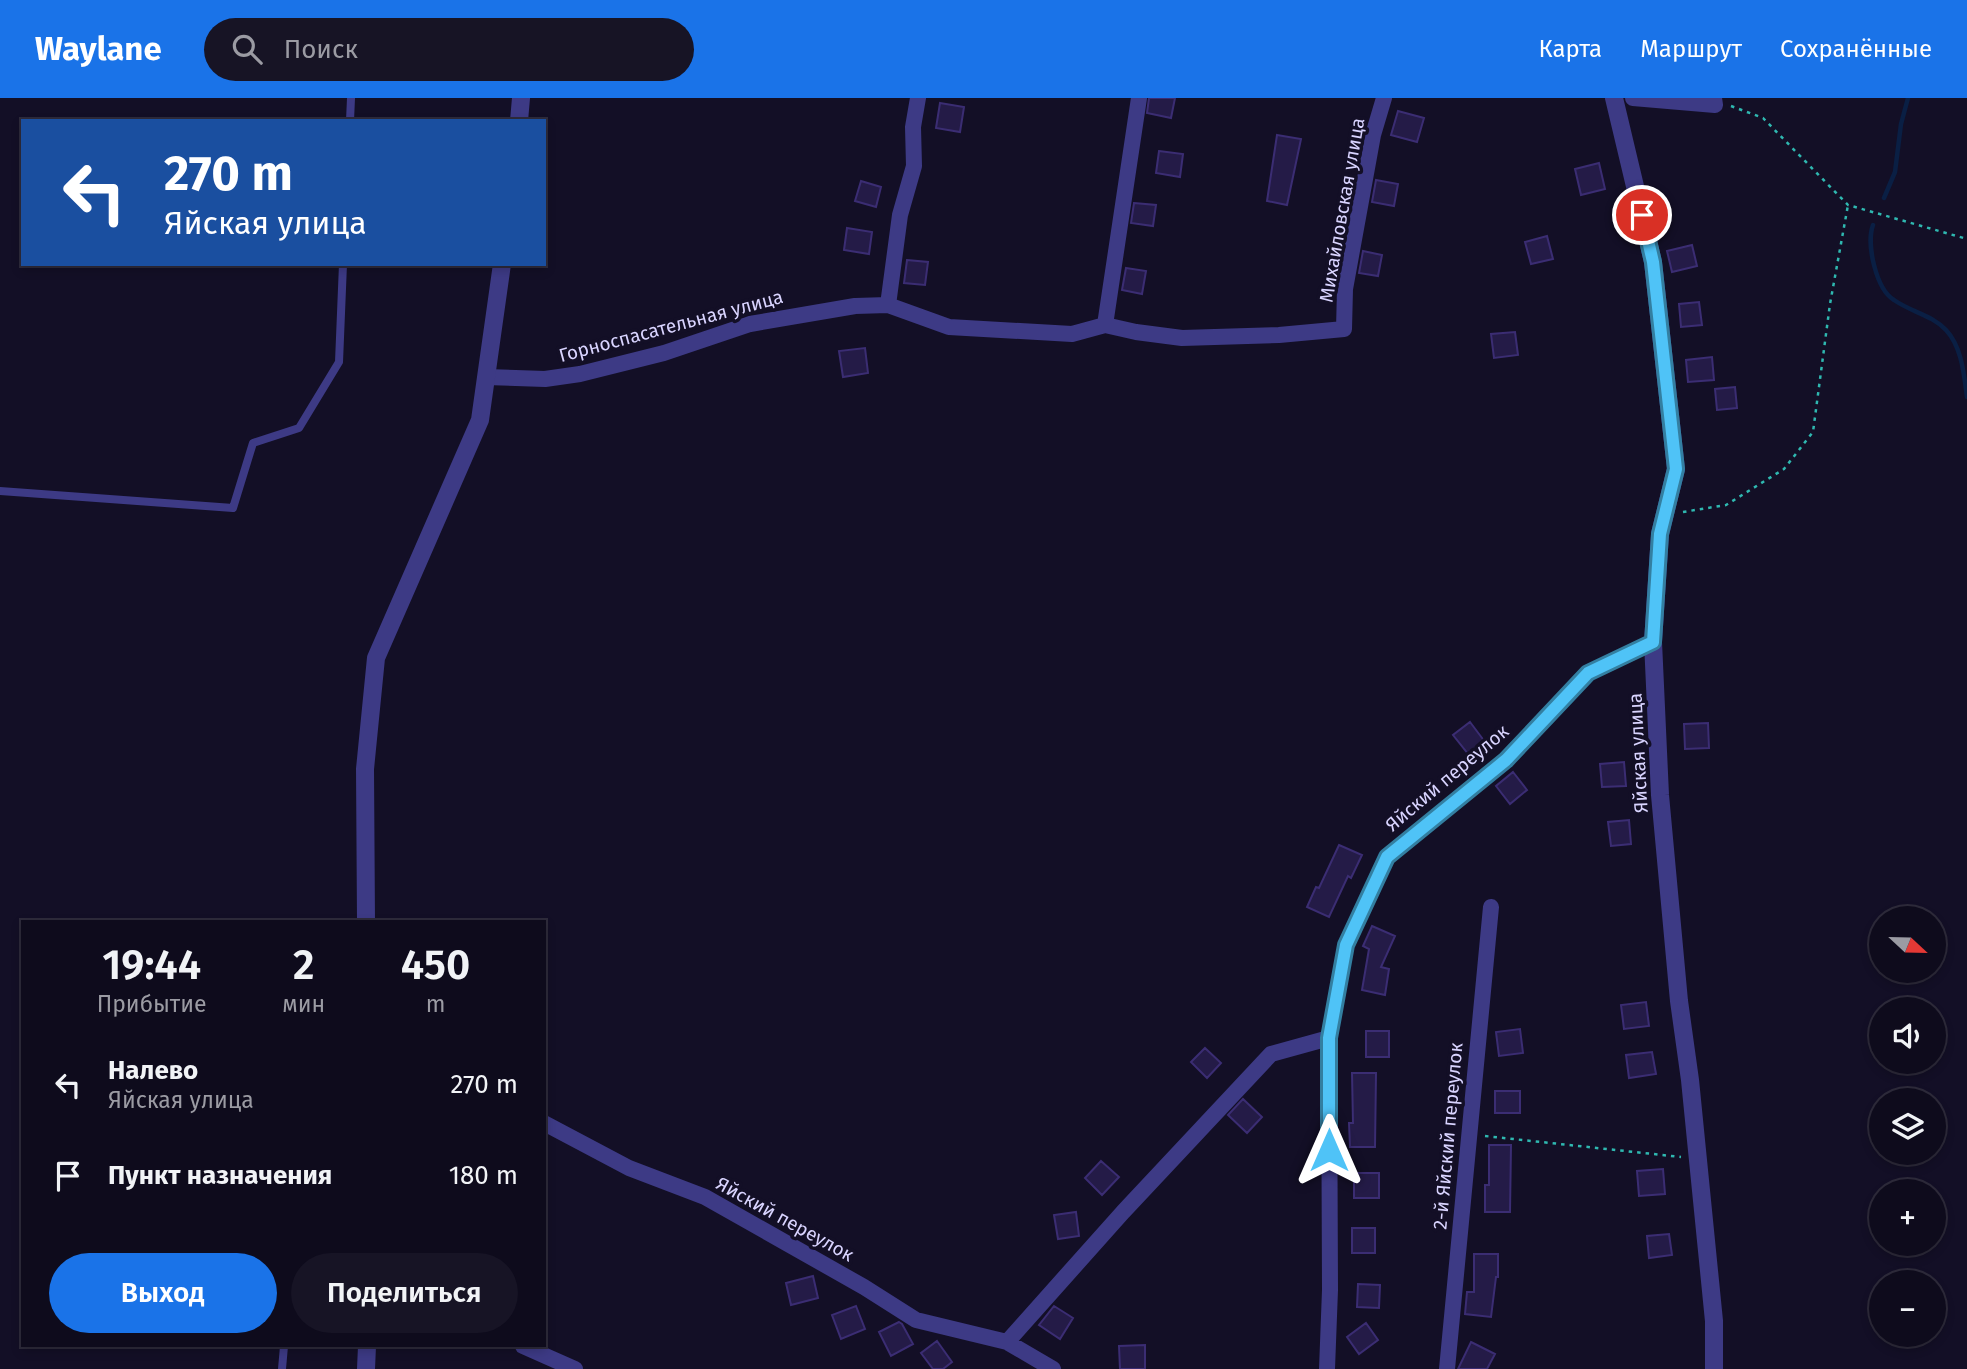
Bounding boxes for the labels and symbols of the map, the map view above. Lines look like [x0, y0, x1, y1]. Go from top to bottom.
street label: Михайловская улица [1314, 116, 1370, 304]
pin [1612, 185, 1672, 245]
street label: Горноспасательная улица [556, 285, 786, 367]
street label: Яйская улица [1623, 692, 1653, 814]
street label: Яйский переулок [1381, 720, 1513, 836]
north arrow [1869, 906, 1946, 984]
street label: 2-й Яйский переулок [1428, 1042, 1468, 1230]
position arrow [1292, 1113, 1366, 1187]
street label: Яйский переулок [712, 1172, 858, 1266]

